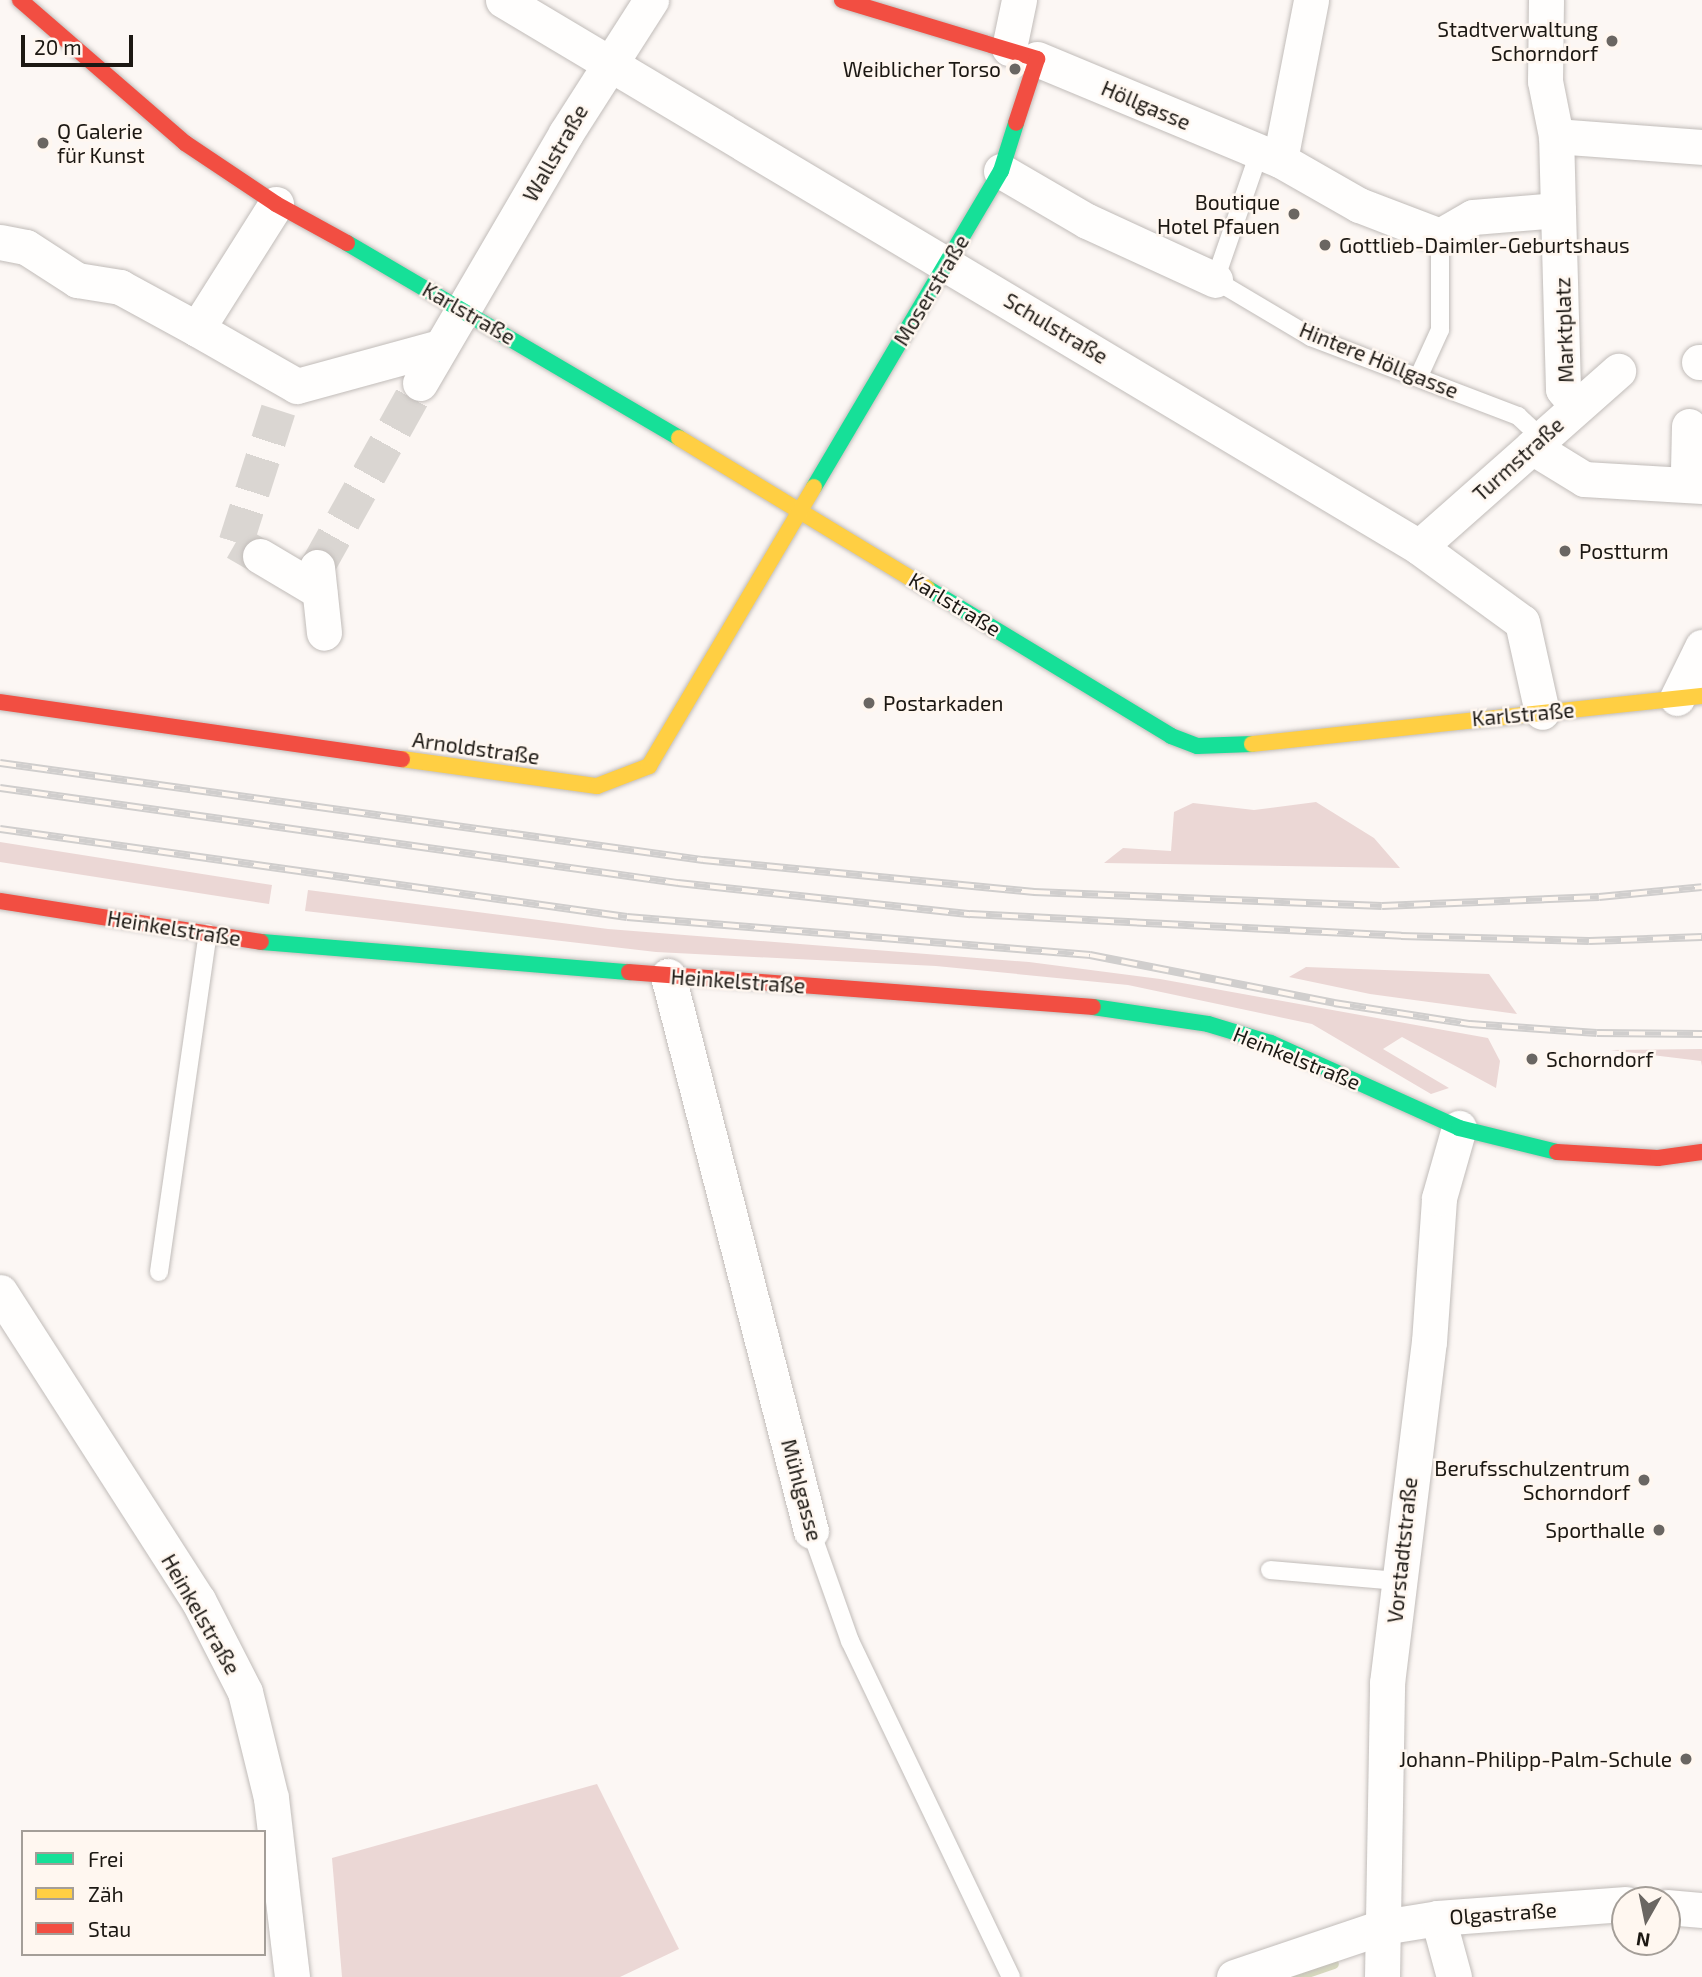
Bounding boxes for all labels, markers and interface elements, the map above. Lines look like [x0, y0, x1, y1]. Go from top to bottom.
place label: Stadtverwaltung Schorndorf [1437, 16, 1598, 66]
scale bar [24, 21, 136, 65]
marker: Stadtverwaltung Schorndorf [1604, 33, 1620, 49]
text: 20 m [34, 34, 82, 59]
place label: Weiblicher Torso [842, 56, 1001, 82]
marker: Weiblicher Torso [1007, 61, 1023, 77]
street label: Höllgasse [1098, 75, 1194, 135]
street label: Wallstraße [517, 100, 593, 206]
place label: Q Galerie für Kunst [57, 118, 145, 168]
marker: Q Galerie für Kunst [35, 135, 51, 151]
place label: Boutique Hotel Pfauen [1157, 189, 1280, 239]
marker: Boutique Hotel Pfauen [1286, 206, 1302, 222]
street label: Moserstraße [888, 230, 974, 350]
place label: Gottlieb-Daimler-Geburtshaus [1339, 232, 1630, 258]
marker: Gottlieb-Daimler-Geburtshaus [1317, 237, 1333, 253]
street label: Karlstraße [418, 276, 520, 350]
street label: Marktplatz [1550, 277, 1578, 383]
street label: Schulstraße [1000, 287, 1112, 369]
street label: Hintere Höllgasse [1296, 317, 1462, 403]
street label: Turmstraße [1468, 412, 1568, 506]
place label: Postturm [1579, 538, 1669, 564]
marker: Postturm [1557, 543, 1573, 559]
street label: Karlstraße [905, 567, 1005, 641]
place label: Postarkaden [883, 690, 1004, 716]
marker: Postarkaden [861, 695, 877, 711]
street label: Karlstraße [1471, 697, 1575, 731]
street label: Arnoldstraße [411, 727, 541, 769]
street label: Heinkelstraße [106, 905, 242, 951]
street label: Heinkelstraße [670, 964, 806, 998]
street label: Heinkelstraße [1230, 1021, 1364, 1095]
place label: Schorndorf [1546, 1046, 1653, 1072]
marker: Schorndorf [1524, 1051, 1540, 1067]
street label: Mühlgasse [776, 1436, 828, 1544]
place label: Berufsschulzentrum Schorndorf [1434, 1455, 1630, 1505]
marker: Berufsschulzentrum Schorndorf [1636, 1472, 1652, 1488]
street label: Vorstadtstraße [1382, 1476, 1422, 1624]
place label: Sporthalle [1545, 1517, 1645, 1543]
marker: Sporthalle [1651, 1522, 1667, 1538]
street label: Heinkelstraße [156, 1549, 246, 1679]
place label: Johann-Philipp-Palm-Schule [1399, 1746, 1672, 1772]
marker: Johann-Philipp-Palm-Schule [1678, 1751, 1694, 1767]
legend [21, 1830, 266, 1956]
text: Frei [88, 1846, 124, 1871]
text: Zäh [88, 1881, 124, 1906]
north arrow [1611, 1886, 1681, 1956]
street label: Olgastraße [1449, 1897, 1557, 1929]
text: Stau [88, 1916, 131, 1941]
text: N [1634, 1928, 1652, 1953]

